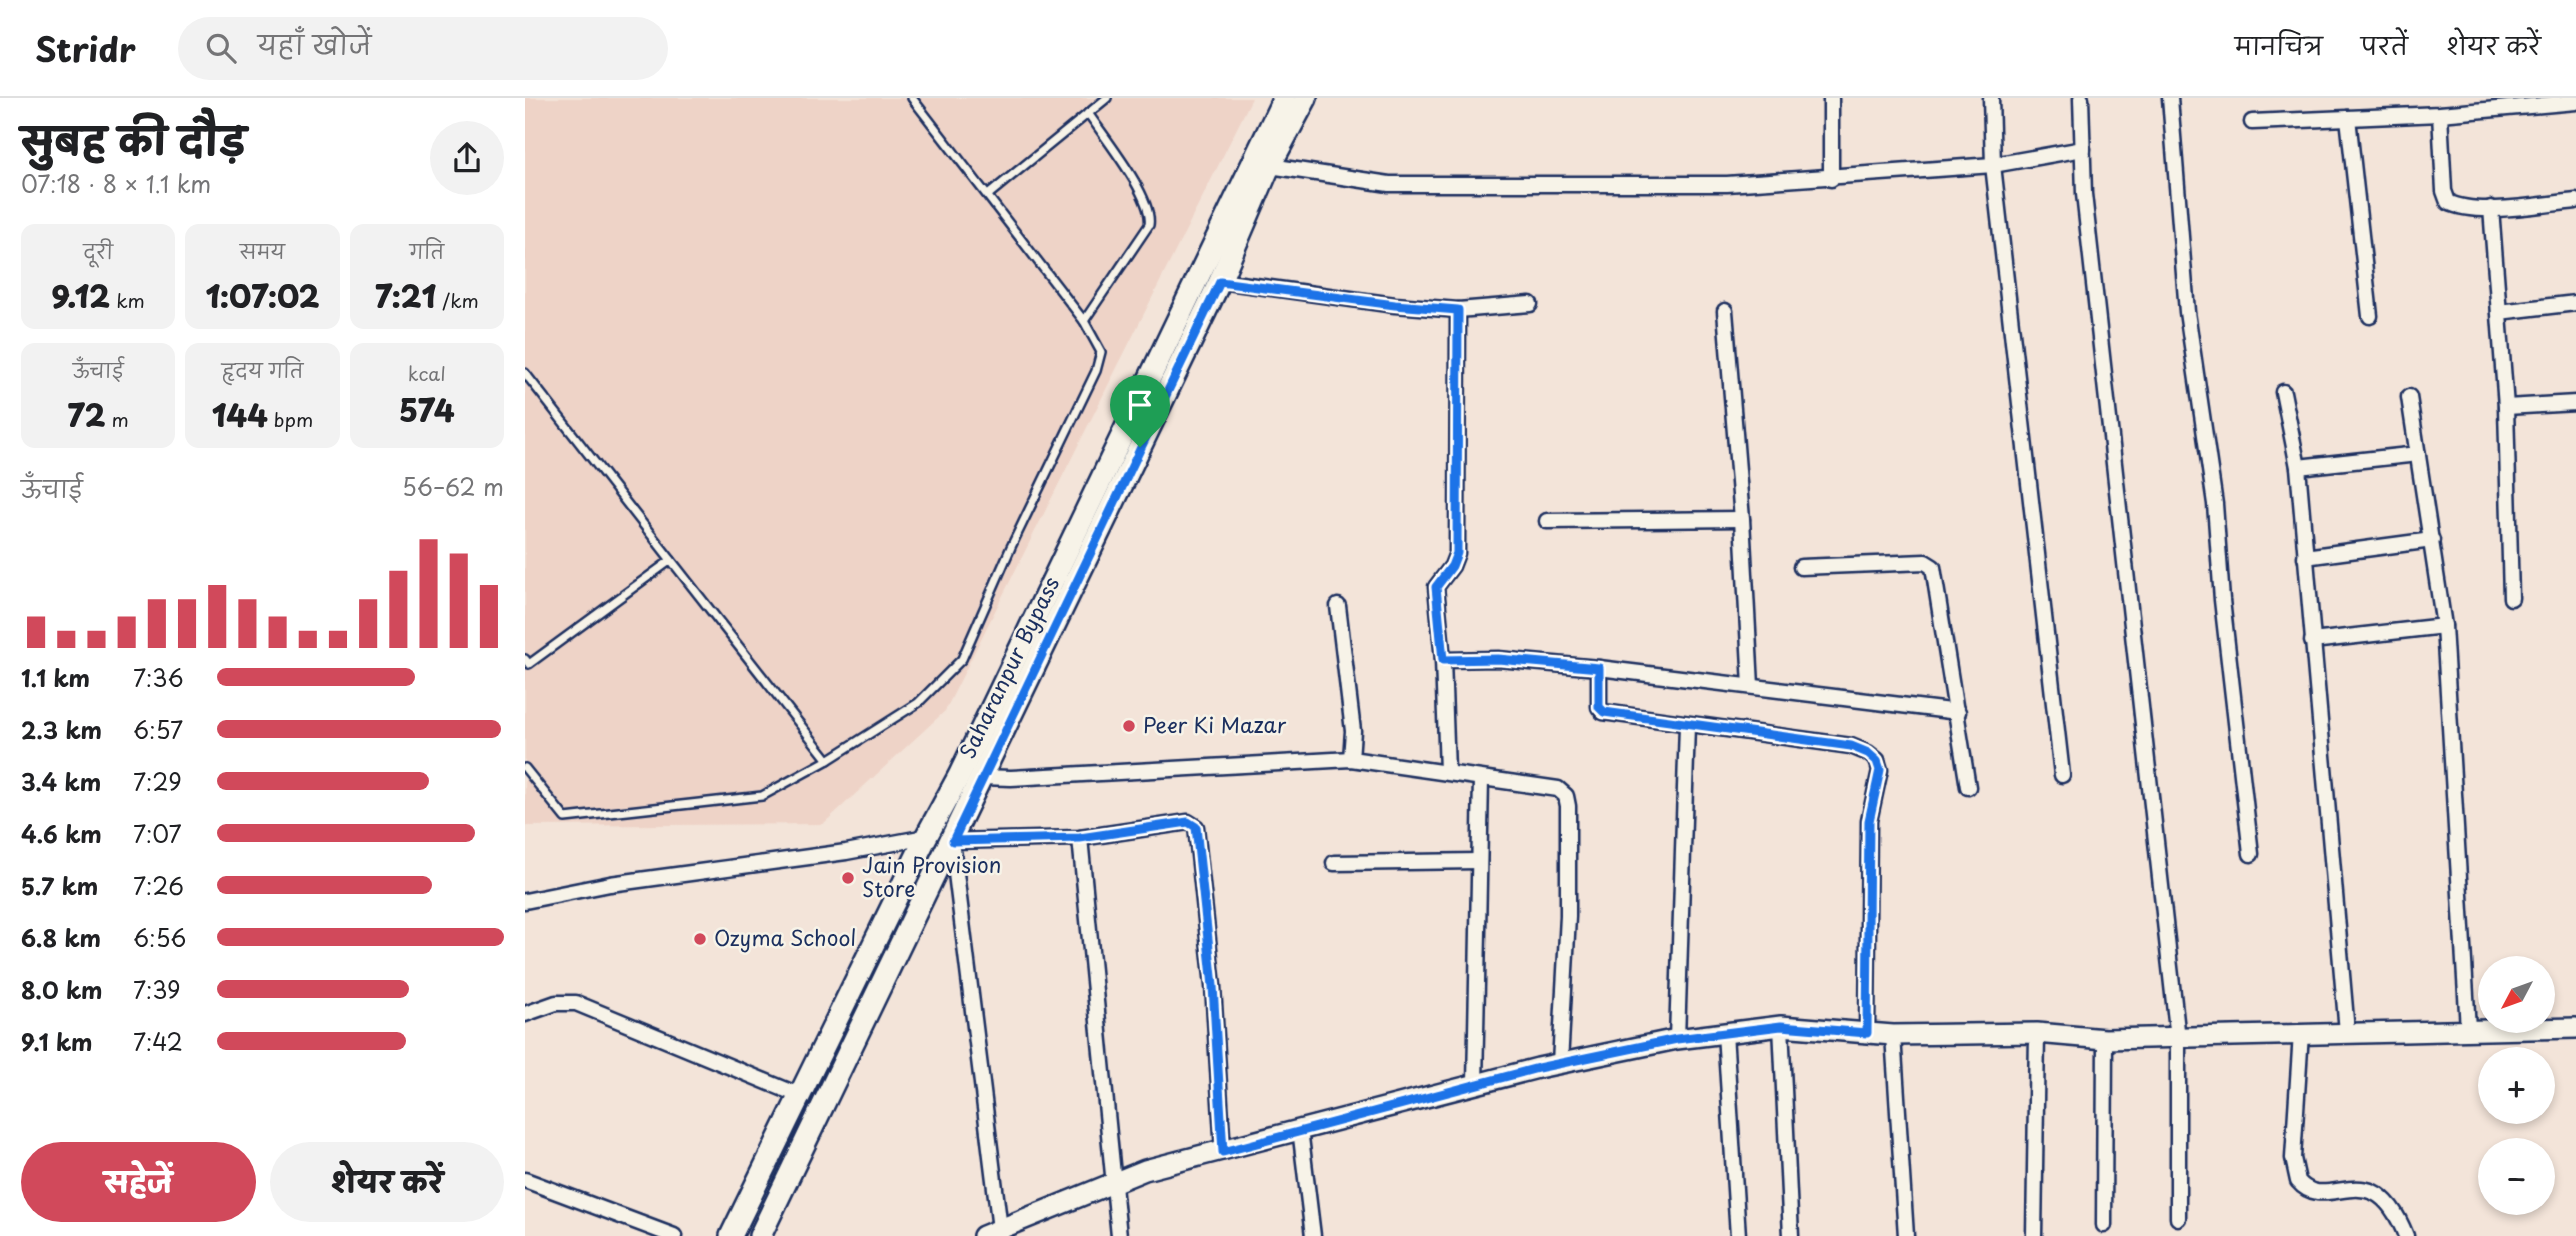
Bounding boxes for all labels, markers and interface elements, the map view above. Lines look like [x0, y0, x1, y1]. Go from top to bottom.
search box [178, 17, 668, 80]
text: Stridr [35, 23, 136, 73]
text: यहाँ खोजें [258, 25, 371, 64]
text: मानचित्र [2235, 27, 2323, 63]
text: परतें [2361, 27, 2408, 63]
text: शेयर करें [2446, 27, 2541, 63]
icon: search [202, 29, 240, 67]
text: सुबह की दौड़ [21, 111, 246, 168]
button: share [430, 121, 504, 195]
text: 07:18 · 8 × 1.1 km [21, 166, 211, 201]
text: दूरी [83, 237, 113, 265]
text: समय [240, 237, 285, 265]
text: गति [410, 237, 444, 265]
text: 9.12 [52, 273, 110, 318]
text: 1:07:02 [205, 273, 320, 318]
text: 7:21 [375, 273, 436, 318]
text: km [110, 286, 145, 314]
text: /km [436, 286, 479, 314]
text: ऊँचाई [73, 356, 124, 384]
text: हृदय गति [221, 356, 303, 384]
text: kcal [408, 359, 446, 387]
pin [1110, 375, 1170, 447]
icon: arrive [1121, 386, 1159, 424]
text: 574 [399, 387, 455, 432]
text: 72 [67, 392, 105, 437]
text: 144 [212, 392, 268, 437]
text: m [105, 405, 129, 433]
text: bpm [268, 405, 313, 433]
text: 56–62 m [402, 469, 504, 504]
text: ऊँचाई [21, 471, 83, 506]
street label: Saharanpur Bypass [950, 571, 1066, 764]
text: 1.1 km [21, 660, 90, 695]
text: 7:36 [133, 660, 184, 695]
place label: Peer Ki Mazar [1143, 708, 1287, 740]
text: 2.3 km [21, 712, 102, 747]
text: 6:57 [133, 712, 183, 747]
marker: Peer Ki Mazar [1121, 718, 1137, 734]
text: 3.4 km [21, 764, 101, 799]
text: 7:29 [133, 764, 182, 799]
text: 4.6 km [21, 816, 102, 851]
text: 7:07 [133, 816, 182, 851]
place label: Jain Provision Store [862, 848, 1001, 904]
text: 5.7 km [21, 868, 98, 903]
text: 7:26 [133, 868, 184, 903]
marker: Jain Provision Store [840, 870, 856, 886]
text: 6.8 km [21, 920, 101, 955]
text: 6:56 [133, 920, 186, 955]
place label: Ozyma School [714, 921, 856, 953]
marker: Ozyma School [692, 931, 708, 947]
north arrow [2478, 956, 2555, 1032]
map controls [2478, 956, 2555, 1215]
text: 8.0 km [21, 972, 102, 1007]
text: 7:39 [133, 972, 180, 1007]
text: 9.1 km [21, 1024, 93, 1059]
text: 7:42 [133, 1024, 183, 1059]
button: + [2478, 1047, 2555, 1124]
button: − [2478, 1138, 2555, 1215]
button: सहेजें [21, 1142, 256, 1222]
button: शेयर करें [270, 1142, 504, 1222]

